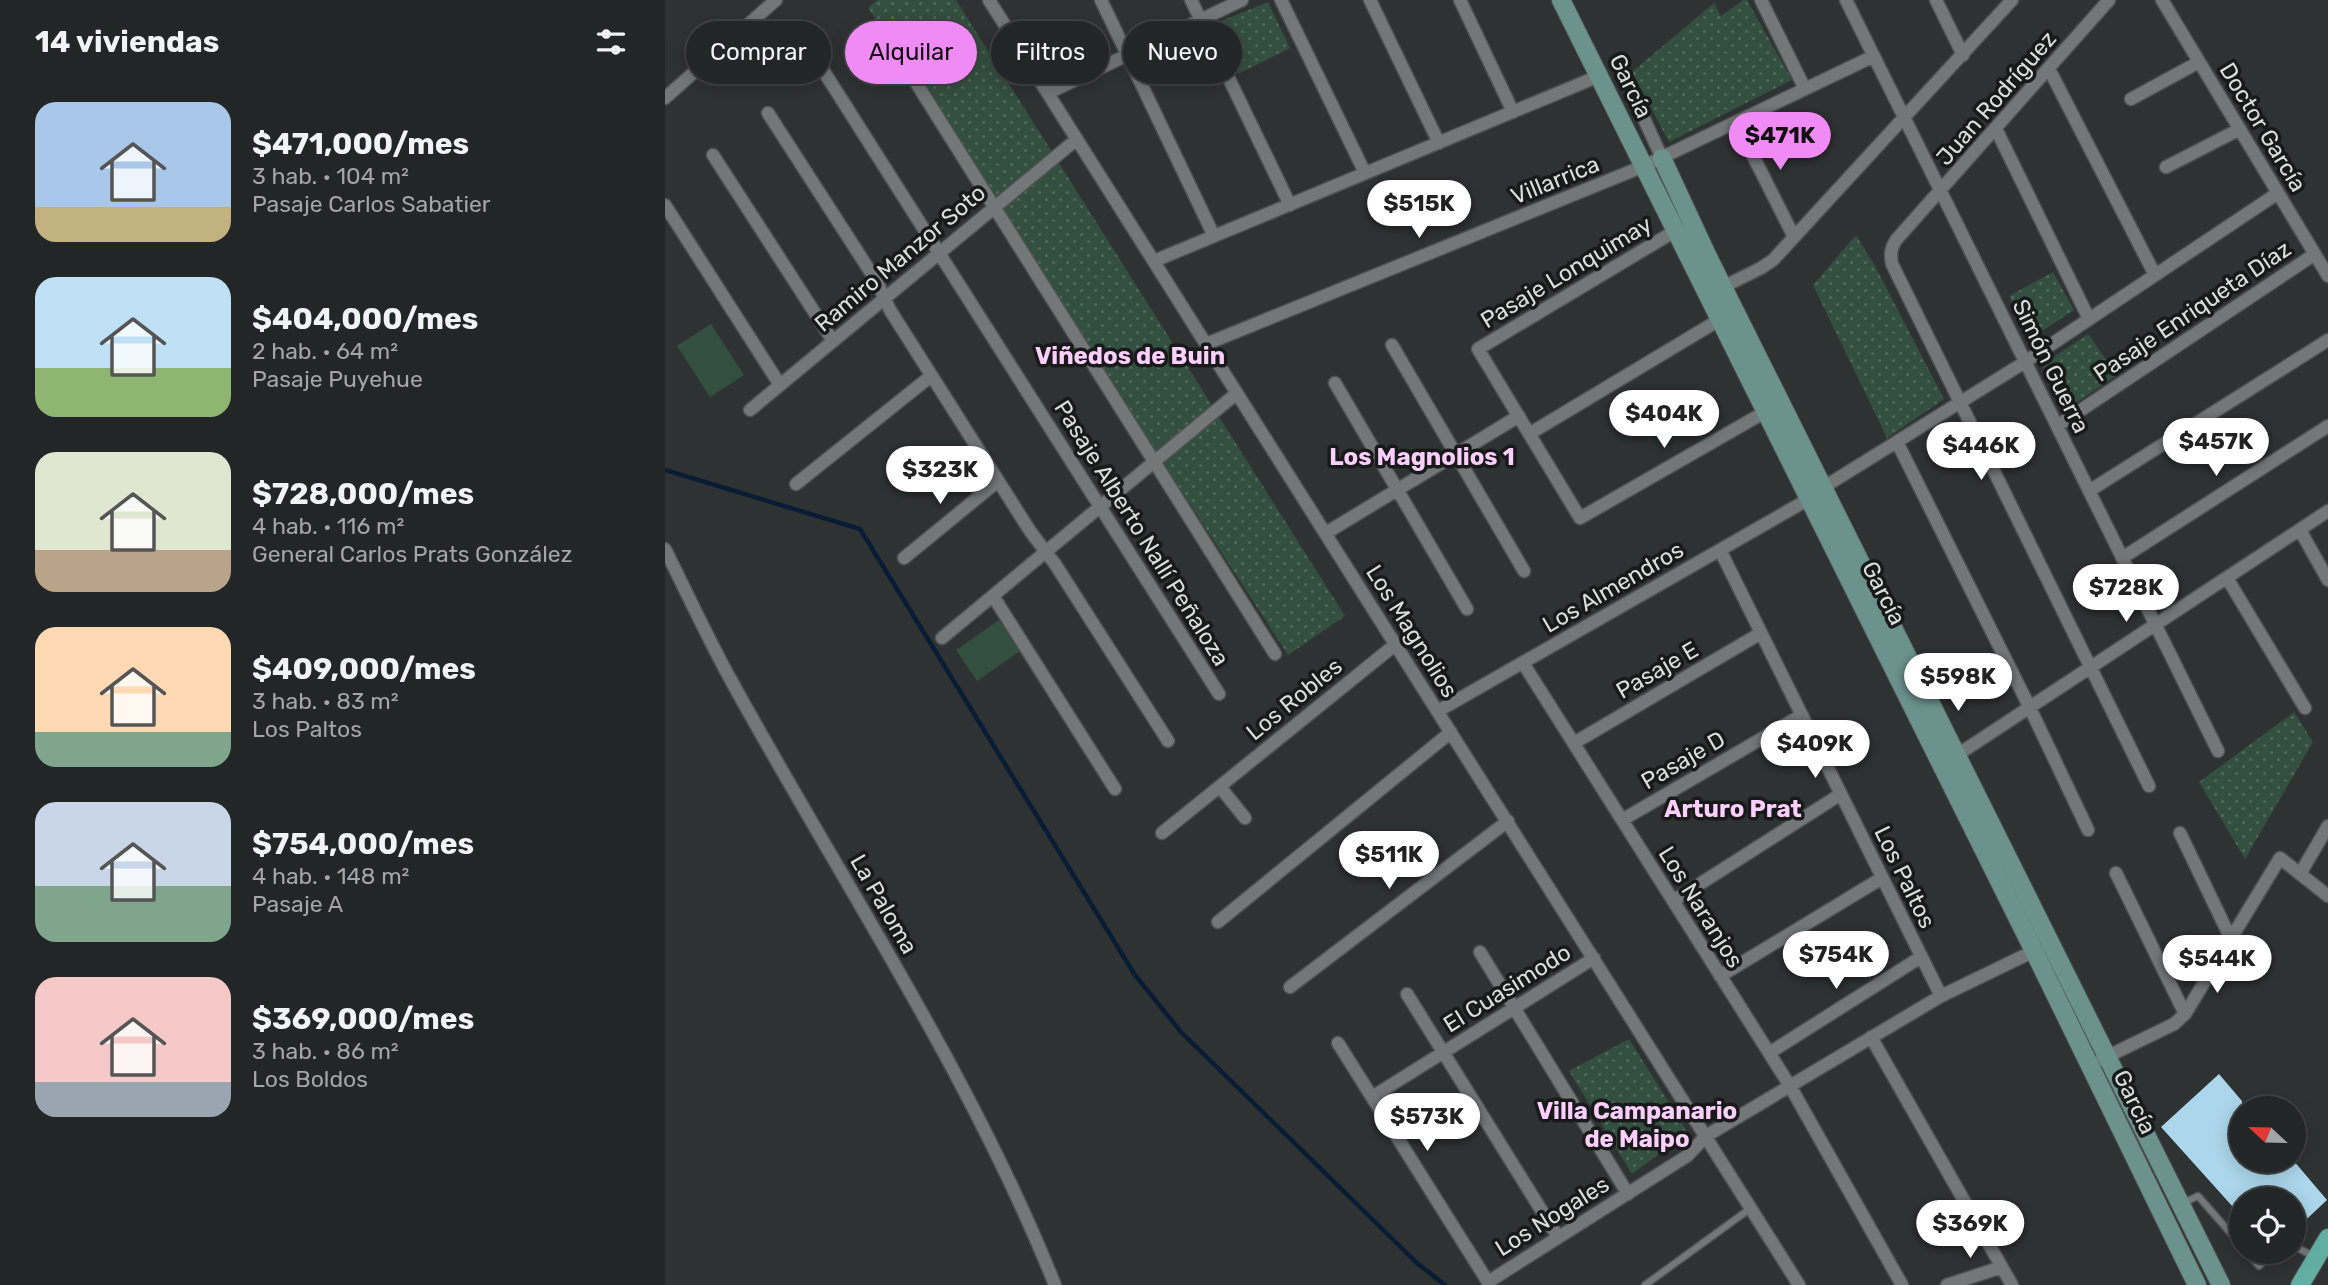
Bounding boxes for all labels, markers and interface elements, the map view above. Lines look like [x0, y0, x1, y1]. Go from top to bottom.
chip: Comprar [686, 21, 831, 84]
chip: Alquilar [845, 21, 977, 84]
chip: Filtros [991, 21, 1109, 84]
chip: Nuevo [1123, 21, 1242, 84]
icon: filters [592, 23, 630, 61]
text: 14 viviendas [35, 24, 219, 60]
street label: Juan Rodríguez [1930, 25, 2062, 171]
street label: García [1604, 49, 1658, 123]
street label: Doctor García [2213, 57, 2313, 197]
pin: $471K [1731, 113, 1829, 172]
text: $471K [1745, 121, 1815, 149]
text: $471,000/mes [252, 126, 469, 162]
icon: home [91, 130, 175, 214]
street label: Villarrica [1507, 150, 1603, 210]
text: 3 hab. · 104 m² [252, 162, 409, 190]
street label: Ramiro Manzor Soto [809, 178, 991, 338]
pin: $515K [1370, 180, 1468, 240]
text: $515K [1383, 189, 1455, 217]
text: Pasaje Carlos Sabatier [252, 190, 491, 218]
street label: Pasaje Lonquimay [1475, 210, 1657, 334]
street label: Pasaje Enriqueta Díaz [2088, 235, 2296, 387]
street label: Simón Guerra [2007, 294, 2095, 438]
text: $404,000/mes [252, 301, 478, 337]
icon: home [91, 305, 175, 389]
text: 2 hab. · 64 m² [252, 337, 398, 365]
district label: Viñedos de Buin [1035, 342, 1225, 370]
text: Pasaje Puyehue [252, 365, 423, 393]
pin: $404K [1615, 391, 1713, 450]
street label: Pasaje Alberto Nallí Peñaloza [1049, 395, 1235, 671]
text: $404K [1625, 399, 1703, 427]
pin: $457K [2167, 419, 2265, 478]
pin: $446K [1932, 422, 2030, 482]
text: $457K [2179, 427, 2253, 455]
text: $446K [1942, 431, 2020, 459]
district label: Los Magnolios 1 [1329, 443, 1515, 471]
pin: $323K [891, 447, 989, 506]
text: $323K [902, 455, 978, 483]
text: $728,000/mes [252, 476, 474, 512]
icon: home [91, 480, 175, 564]
text: 4 hab. · 116 m² [252, 512, 404, 540]
street label: Los Almendros [1538, 535, 1688, 639]
text: General Carlos Prats González [252, 540, 572, 568]
street label: García [1856, 556, 1912, 630]
street label: Los Magnolios [1360, 559, 1464, 703]
pin: $728K [2077, 564, 2175, 624]
text: $728K [2089, 573, 2163, 601]
street label: Pasaje E [1611, 635, 1703, 705]
text: $409,000/mes [252, 651, 476, 687]
street label: Los Robles [1240, 652, 1348, 746]
pin: $598K [1909, 654, 2007, 713]
icon: home [91, 655, 175, 739]
text: $598K [1920, 662, 1996, 690]
text: 3 hab. · 83 m² [252, 687, 399, 715]
text: Los Paltos [252, 715, 362, 743]
pin: $409K [1766, 720, 1864, 780]
street label: Pasaje D [1636, 725, 1730, 795]
text: $409K [1777, 729, 1853, 757]
district label: Arturo Prat [1664, 795, 1802, 823]
street label: Los Paltos [1868, 821, 1942, 933]
text: $754,000/mes [252, 826, 474, 862]
icon: home [91, 830, 175, 914]
pin: $511K [1340, 832, 1438, 891]
text: $511K [1355, 840, 1423, 868]
street label: Los Naranjos [1653, 841, 1749, 973]
street label: La Paloma [844, 849, 924, 959]
text: 4 hab. · 148 m² [252, 862, 409, 890]
text: Pasaje A [252, 890, 343, 918]
pin: $754K [1787, 932, 1885, 991]
pin: $544K [2168, 936, 2266, 995]
street label: El Cuasimodo [1438, 938, 1576, 1038]
text: $754K [1799, 940, 1873, 968]
text: $544K [2179, 944, 2255, 972]
text: $369,000/mes [252, 1001, 474, 1037]
icon: home [91, 1005, 175, 1089]
text: 3 hab. · 86 m² [252, 1037, 399, 1065]
text: Los Boldos [252, 1065, 368, 1093]
street label: García [2108, 1065, 2162, 1139]
pin: $573K [1378, 1094, 1476, 1153]
north arrow [2229, 1096, 2307, 1172]
map controls [2229, 1096, 2306, 1264]
district label: Villa Campanario de Maipo [1537, 1097, 1737, 1153]
text: $573K [1390, 1102, 1464, 1130]
street label: Los Nogales [1490, 1170, 1614, 1262]
button: locate [2229, 1187, 2306, 1264]
pin: $369K [1921, 1200, 2019, 1260]
text: $369K [1932, 1209, 2008, 1237]

